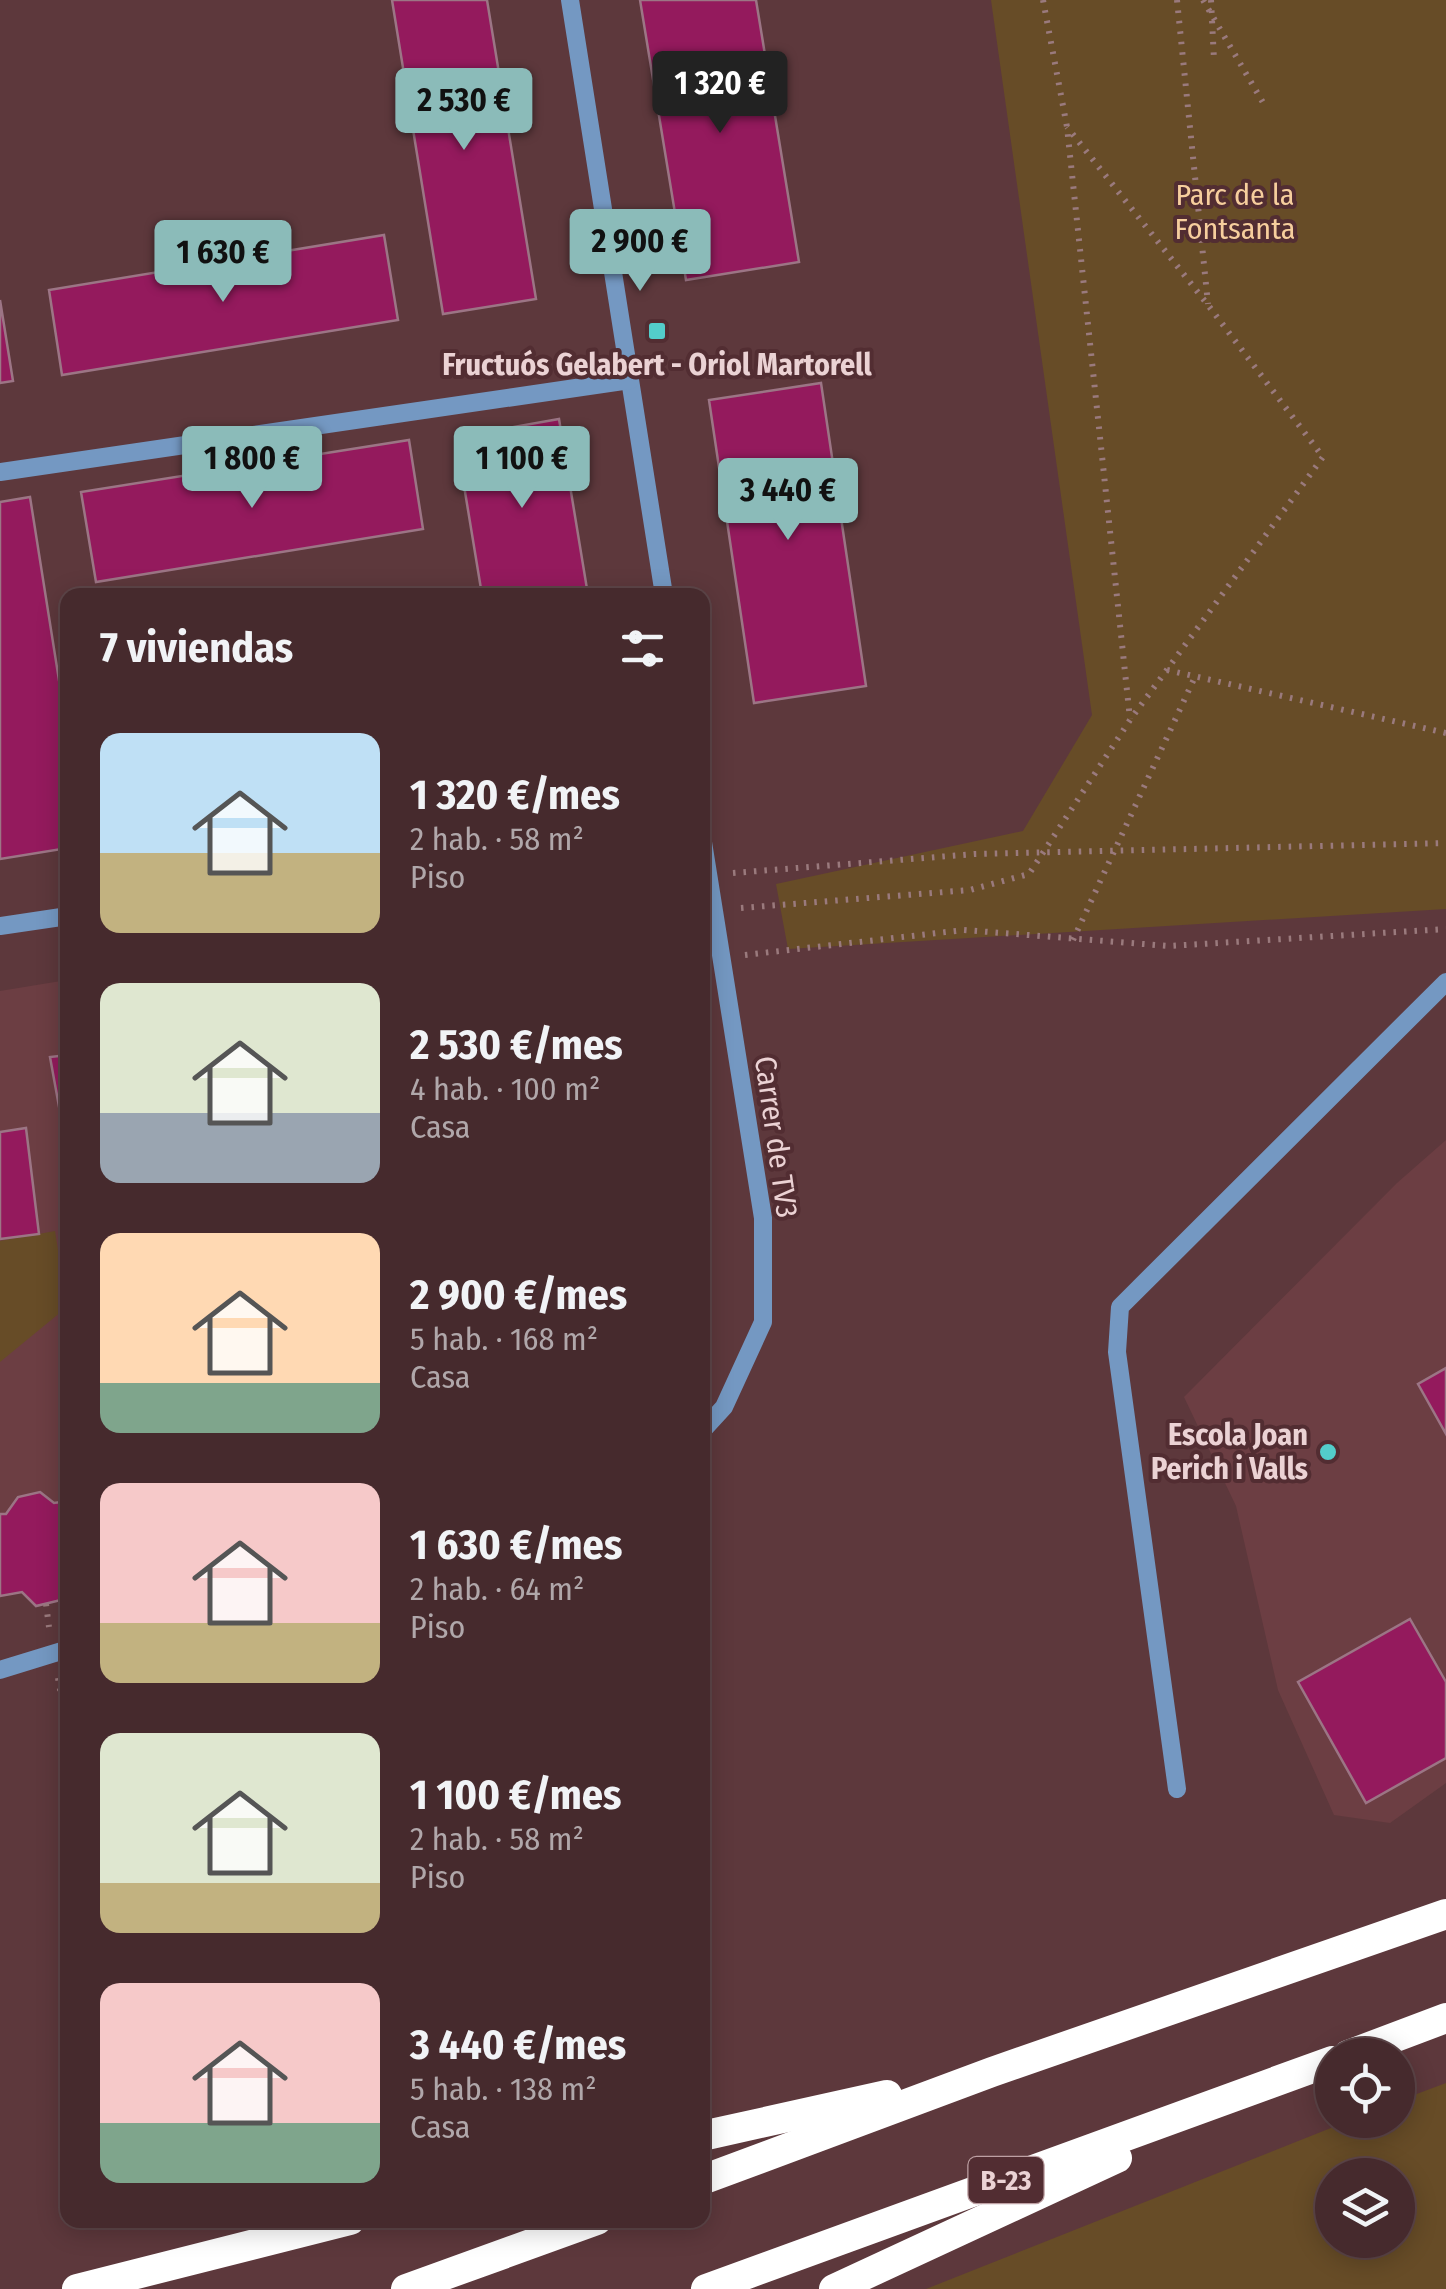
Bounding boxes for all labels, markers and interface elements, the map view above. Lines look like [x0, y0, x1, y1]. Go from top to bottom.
pin: 1 320 € [628, 51, 812, 136]
text: 1 320 € [674, 64, 766, 102]
pin: 2 530 € [372, 68, 556, 153]
text: 2 530 € [417, 81, 511, 119]
park label: Parc de la Fontsanta [1175, 177, 1295, 247]
pin: 2 900 € [548, 209, 732, 294]
pin: 1 630 € [131, 220, 315, 305]
text: 2 900 € [592, 222, 688, 260]
text: 1 630 € [176, 233, 270, 271]
marker: Fructuós Gelabert - Oriol Martorell [646, 320, 668, 342]
place label: Fructuós Gelabert - Oriol Martorell [442, 347, 872, 383]
pin: 1 800 € [160, 426, 344, 511]
pin: 1 100 € [430, 426, 614, 511]
text: 1 800 € [204, 439, 300, 477]
text: 1 100 € [476, 439, 568, 477]
pin: 3 440 € [696, 458, 880, 543]
text: 3 440 € [740, 471, 836, 509]
icon: filters [615, 621, 670, 676]
text: 7 viviendas [100, 623, 293, 673]
text: 1 320 €/mes [410, 770, 620, 820]
icon: home [180, 773, 300, 893]
text: 2 hab. · 58 m² [410, 820, 584, 858]
text: Piso [410, 858, 465, 896]
text: 2 530 €/mes [410, 1020, 623, 1070]
icon: home [180, 1023, 300, 1143]
street label: Carrer de TV3 [747, 1054, 805, 1220]
text: 4 hab. · 100 m² [410, 1070, 600, 1108]
text: Casa [410, 1108, 471, 1146]
text: 2 900 €/mes [410, 1270, 627, 1320]
icon: home [180, 1273, 300, 1393]
text: 5 hab. · 168 m² [410, 1320, 598, 1358]
text: Casa [410, 1358, 471, 1396]
place label: Escola Joan Perich i Valls [1151, 1417, 1308, 1487]
marker: Escola Joan Perich i Valls [1317, 1441, 1339, 1463]
text: 1 630 €/mes [410, 1520, 622, 1570]
icon: home [180, 1523, 300, 1643]
text: 2 hab. · 64 m² [410, 1570, 584, 1608]
text: Piso [410, 1608, 465, 1646]
text: 1 100 €/mes [410, 1770, 622, 1820]
icon: home [180, 1773, 300, 1893]
text: 2 hab. · 58 m² [410, 1820, 584, 1858]
text: Piso [410, 1858, 465, 1896]
text: 3 440 €/mes [410, 2020, 626, 2070]
icon: home [180, 2023, 300, 2143]
map controls [1315, 2038, 1415, 2258]
button: locate [1315, 2038, 1415, 2138]
text: 5 hab. · 138 m² [410, 2070, 597, 2108]
text: Casa [410, 2108, 471, 2146]
road number: B-23 [968, 2157, 1044, 2203]
button: layers [1315, 2158, 1415, 2258]

